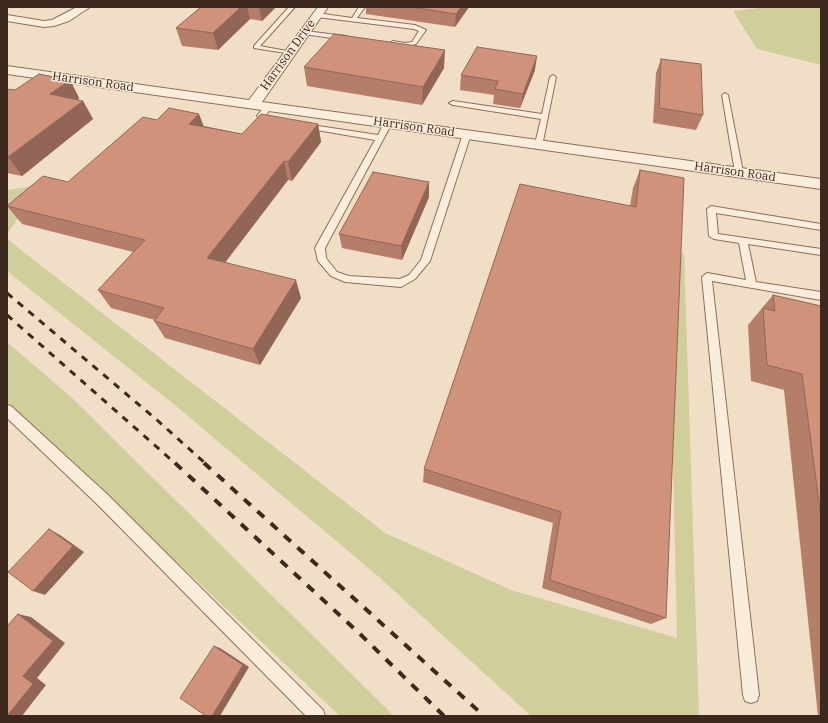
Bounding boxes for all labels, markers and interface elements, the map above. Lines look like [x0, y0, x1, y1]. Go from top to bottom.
street label: Harrison Drive [258, 17, 318, 93]
street label: Harrison Road [51, 69, 135, 95]
street label: Harrison Road [372, 114, 456, 140]
street label: Harrison Road [693, 159, 777, 185]

